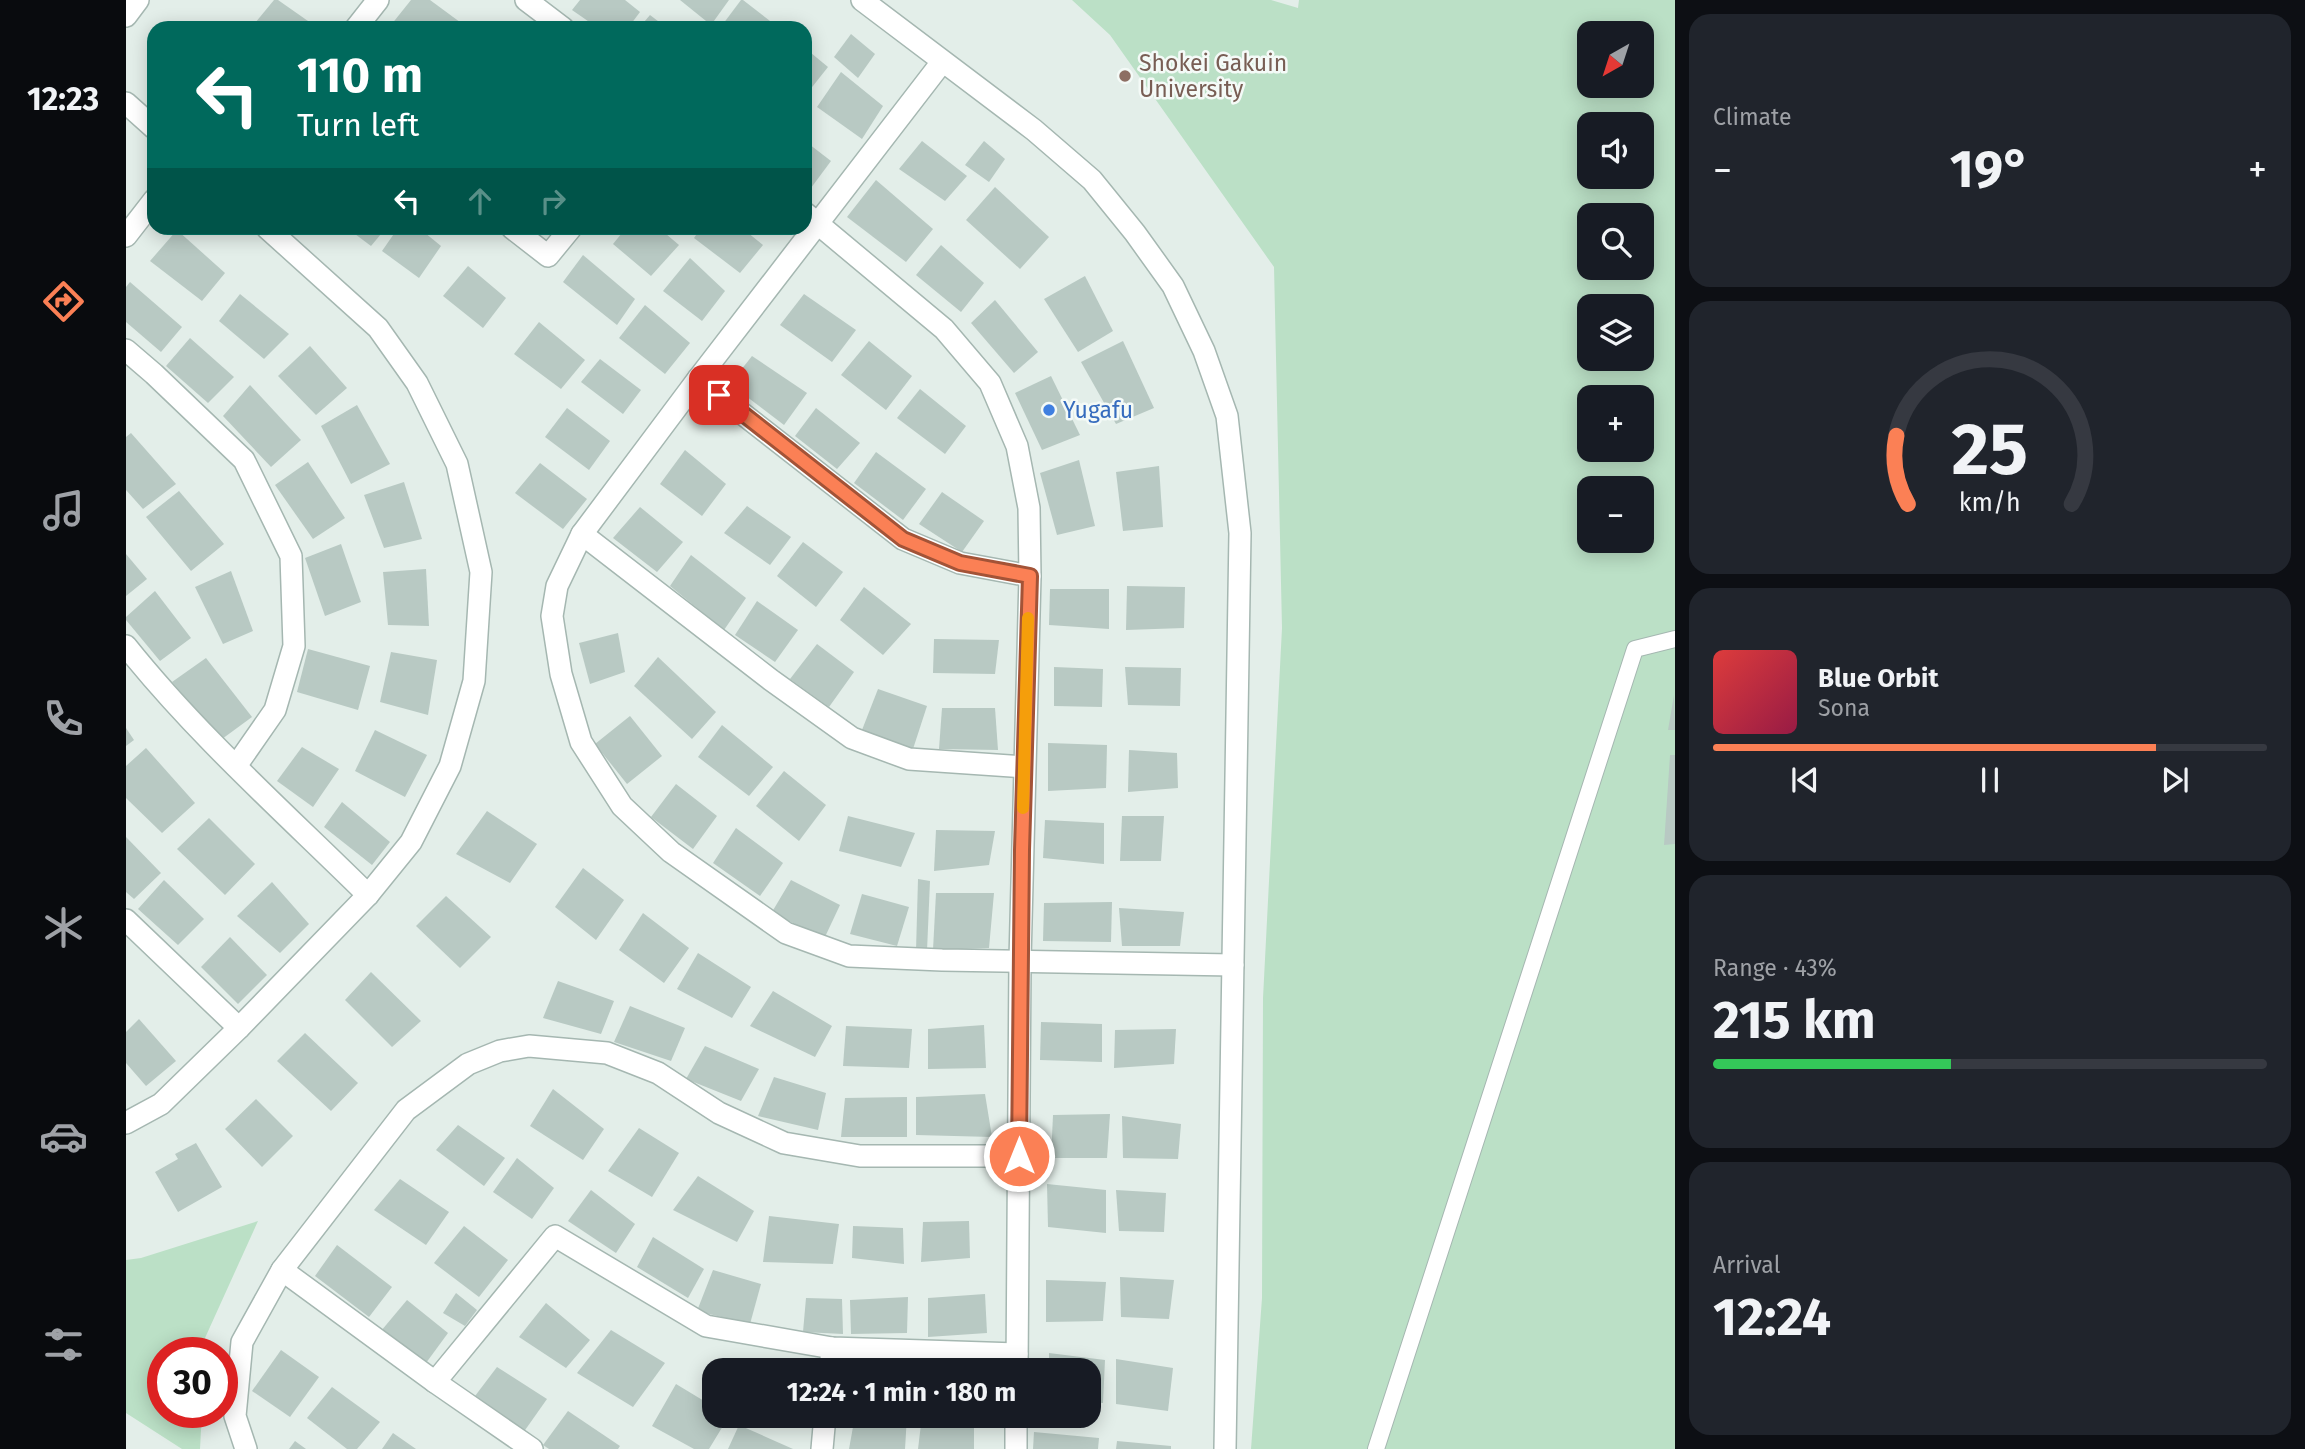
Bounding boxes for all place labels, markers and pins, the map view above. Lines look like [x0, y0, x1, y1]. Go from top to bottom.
place label: Shokei Gakuin University [1139, 49, 1287, 103]
marker: Shokei Gakuin University [1117, 68, 1133, 84]
pin [689, 365, 749, 425]
place label: Yugafu [1063, 396, 1133, 424]
marker: Yugafu [1041, 402, 1057, 418]

